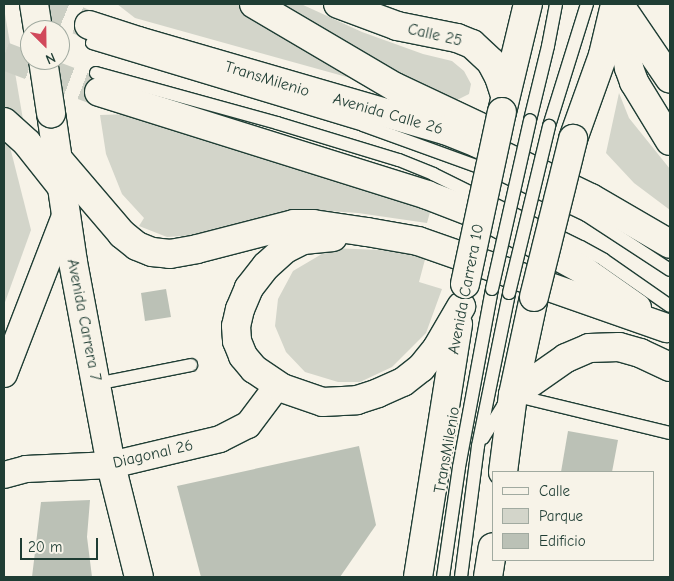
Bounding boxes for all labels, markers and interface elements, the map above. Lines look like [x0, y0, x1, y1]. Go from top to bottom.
street label: Calle 25 [406, 19, 464, 51]
north arrow [20, 20, 70, 70]
text: N [43, 49, 58, 68]
street label: TransMilenio [222, 57, 312, 101]
street label: Avenida Calle 26 [331, 89, 445, 139]
street label: Avenida Carrera 10 [444, 222, 488, 356]
street label: Avenida Carrera 7 [63, 257, 105, 383]
street label: TransMilenio [430, 405, 464, 495]
street label: Diagonal 26 [111, 435, 195, 473]
legend [492, 471, 654, 561]
text: Calle [539, 482, 570, 500]
text: Parque [539, 507, 583, 525]
scale bar [22, 528, 100, 560]
text: Edificio [539, 532, 586, 550]
text: 20 m [28, 538, 62, 556]

